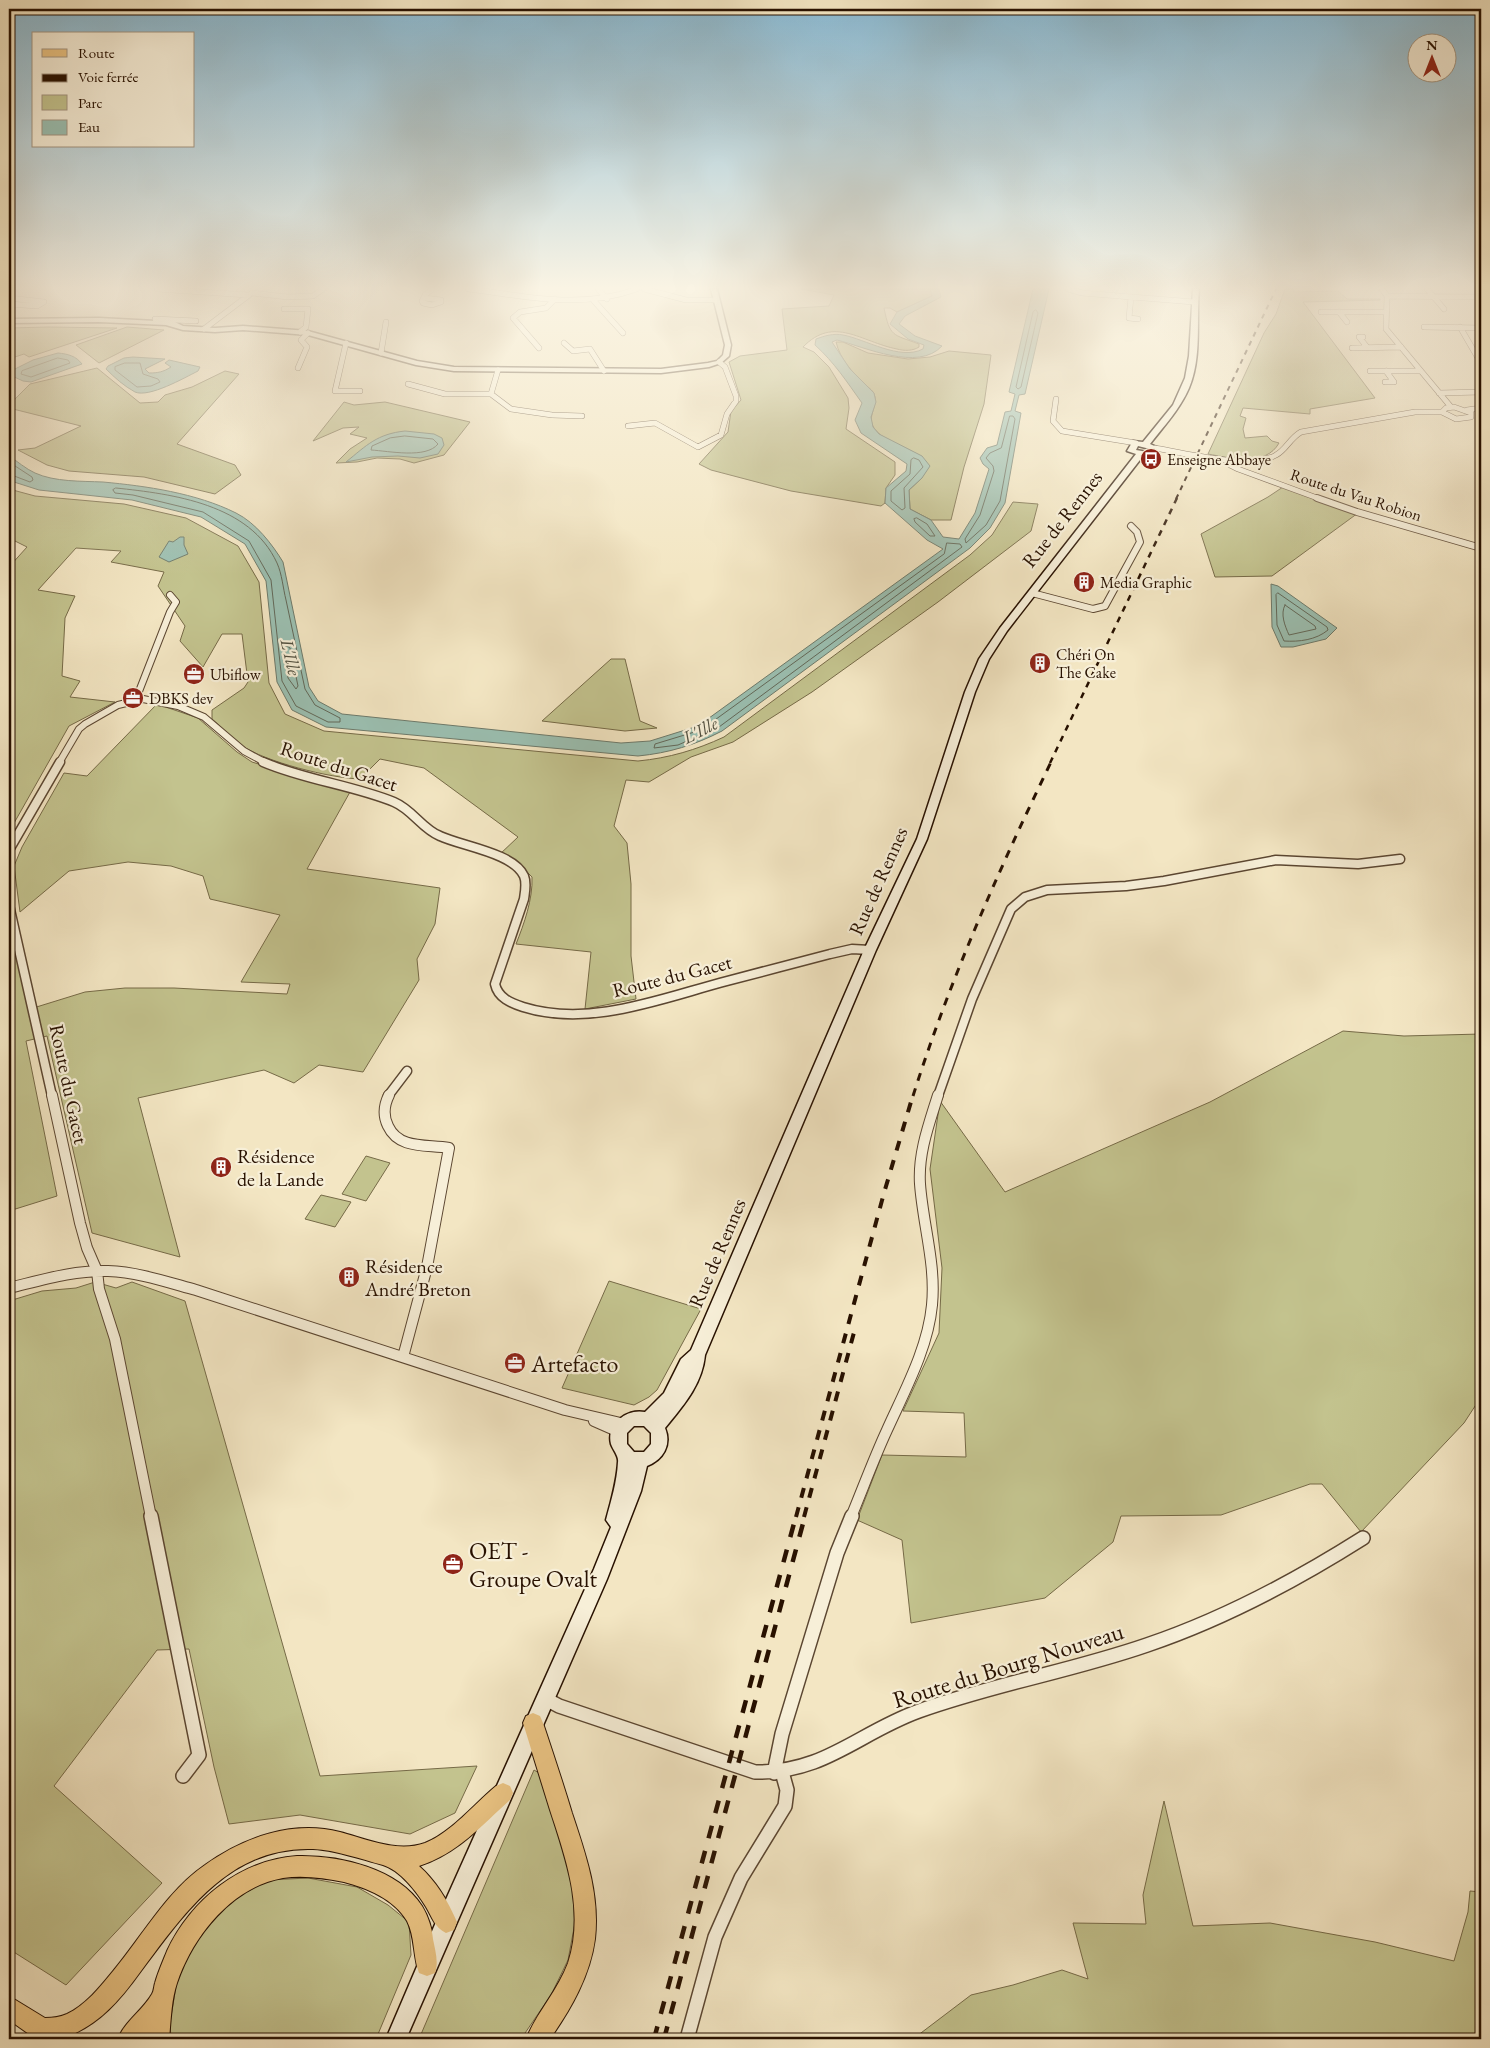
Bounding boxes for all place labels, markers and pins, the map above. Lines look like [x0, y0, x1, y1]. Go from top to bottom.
bus stop icon: Enseigne Abbaye [1139, 447, 1163, 471]
place label: Enseigne Abbaye [1167, 449, 1271, 470]
building icon: Media Graphic [1072, 570, 1096, 594]
place label: Media Graphic [1100, 572, 1192, 593]
place label: Chéri On The Cake [1056, 644, 1116, 683]
building icon: Chéri On The Cake [1028, 651, 1052, 675]
office icon: Ubiflow [182, 662, 206, 686]
place label: Ubiflow [210, 664, 262, 685]
office icon: DBKS dev [121, 686, 145, 710]
place label: DBKS dev [149, 688, 214, 709]
place label: Résidence de la Lande [237, 1143, 324, 1192]
building icon: Résidence de la Lande [209, 1155, 233, 1179]
place label: Résidence André Breton [364, 1253, 471, 1302]
building icon: Résidence André Breton [337, 1265, 361, 1289]
place label: Artefacto [530, 1348, 618, 1379]
office icon: Artefacto [503, 1351, 527, 1375]
place label: OET - Groupe Ovalt [469, 1535, 597, 1594]
office icon: OET - Groupe Ovalt [441, 1552, 465, 1576]

